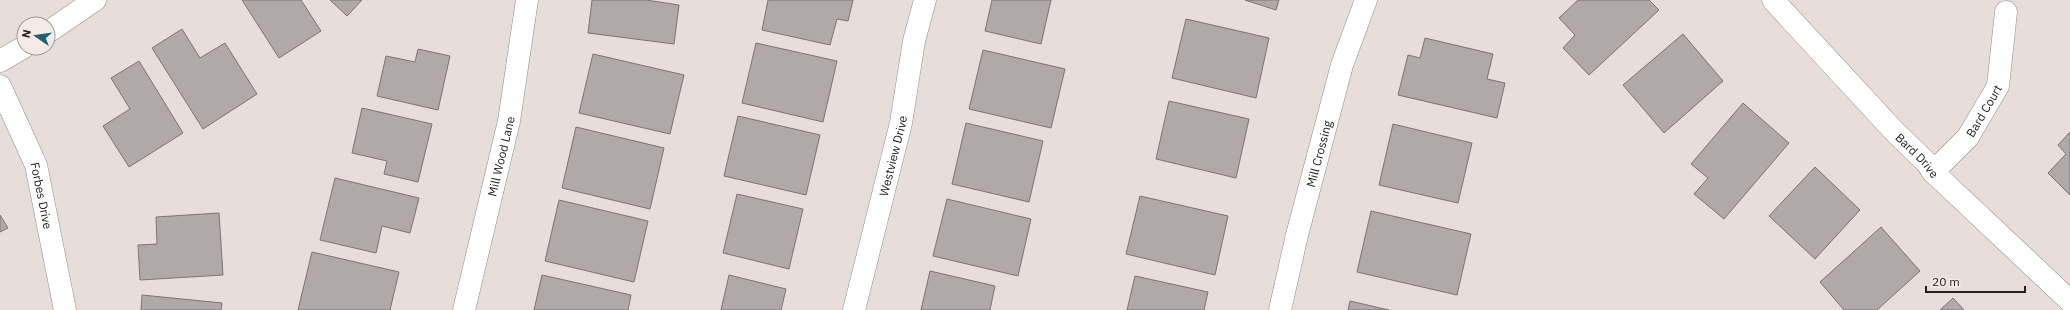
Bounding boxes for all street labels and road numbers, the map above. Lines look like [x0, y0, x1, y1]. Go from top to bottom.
street label: Bard Court [1962, 82, 2005, 140]
street label: Westview Drive [875, 114, 910, 198]
street label: Mill Wood Lane [484, 115, 517, 198]
street label: Mill Crossing [1303, 118, 1335, 189]
street label: Bard Drive [1893, 129, 1942, 181]
street label: Forbes Drive [28, 161, 56, 231]

